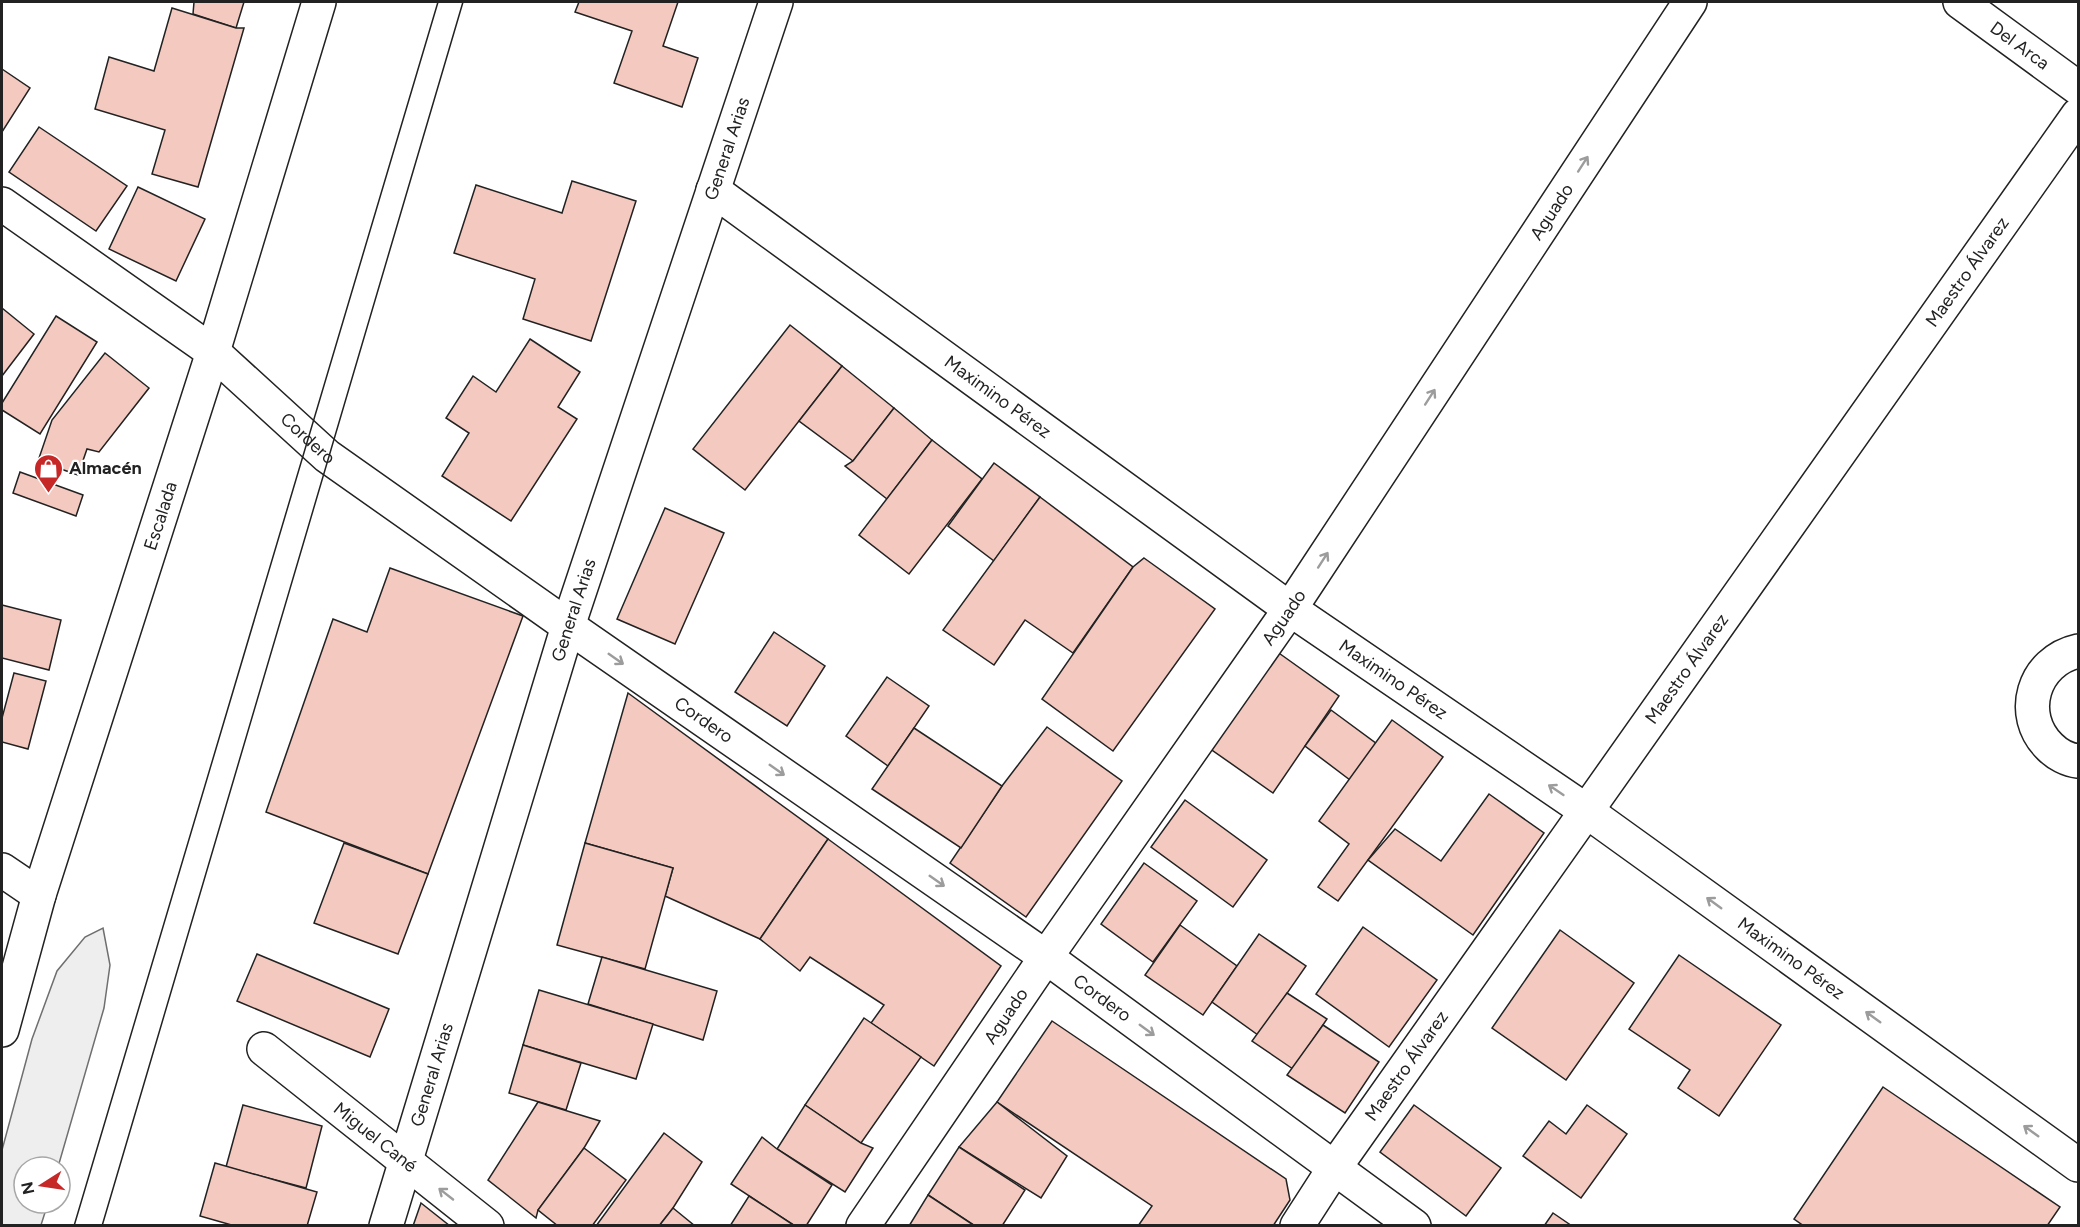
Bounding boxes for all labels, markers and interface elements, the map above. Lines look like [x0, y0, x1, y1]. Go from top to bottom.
street label: Del Arca [1986, 17, 2054, 74]
street label: General Arias [700, 95, 754, 203]
one-way arrow [1577, 156, 1589, 173]
street label: Aguado [1525, 180, 1578, 244]
street label: Maestro Álvarez [1921, 212, 2014, 331]
street label: Maximino Pérez [940, 351, 1056, 443]
one-way arrow [1424, 389, 1436, 406]
street label: Cordero [276, 408, 339, 469]
shop icon: Almacén [32, 452, 64, 494]
place label: Almacén [69, 457, 142, 479]
street label: Escalada [139, 479, 182, 553]
one-way arrow [1317, 552, 1329, 569]
street label: General Arias [547, 556, 601, 664]
street label: Aguado [1257, 585, 1311, 650]
street label: Maestro Álvarez [1640, 609, 1733, 728]
street label: Maximino Pérez [1335, 635, 1452, 724]
one-way arrow [608, 653, 624, 665]
street label: Cordero [670, 692, 737, 748]
one-way arrow [768, 764, 784, 776]
one-way arrow [1548, 784, 1564, 796]
one-way arrow [928, 875, 945, 887]
one-way arrow [1707, 897, 1723, 909]
street label: Maximino Pérez [1733, 913, 1849, 1004]
street label: Cordero [1069, 970, 1136, 1027]
street label: Aguado [979, 984, 1033, 1048]
street label: Maestro Álvarez [1360, 1006, 1453, 1125]
one-way arrow [1865, 1011, 1881, 1023]
street label: General Arias [406, 1020, 458, 1129]
one-way arrow [1139, 1024, 1155, 1036]
street label: Miguel Cané [329, 1097, 421, 1177]
one-way arrow [2023, 1125, 2040, 1137]
north arrow [12, 1155, 72, 1215]
text: N [17, 1180, 38, 1196]
one-way arrow [439, 1188, 455, 1200]

